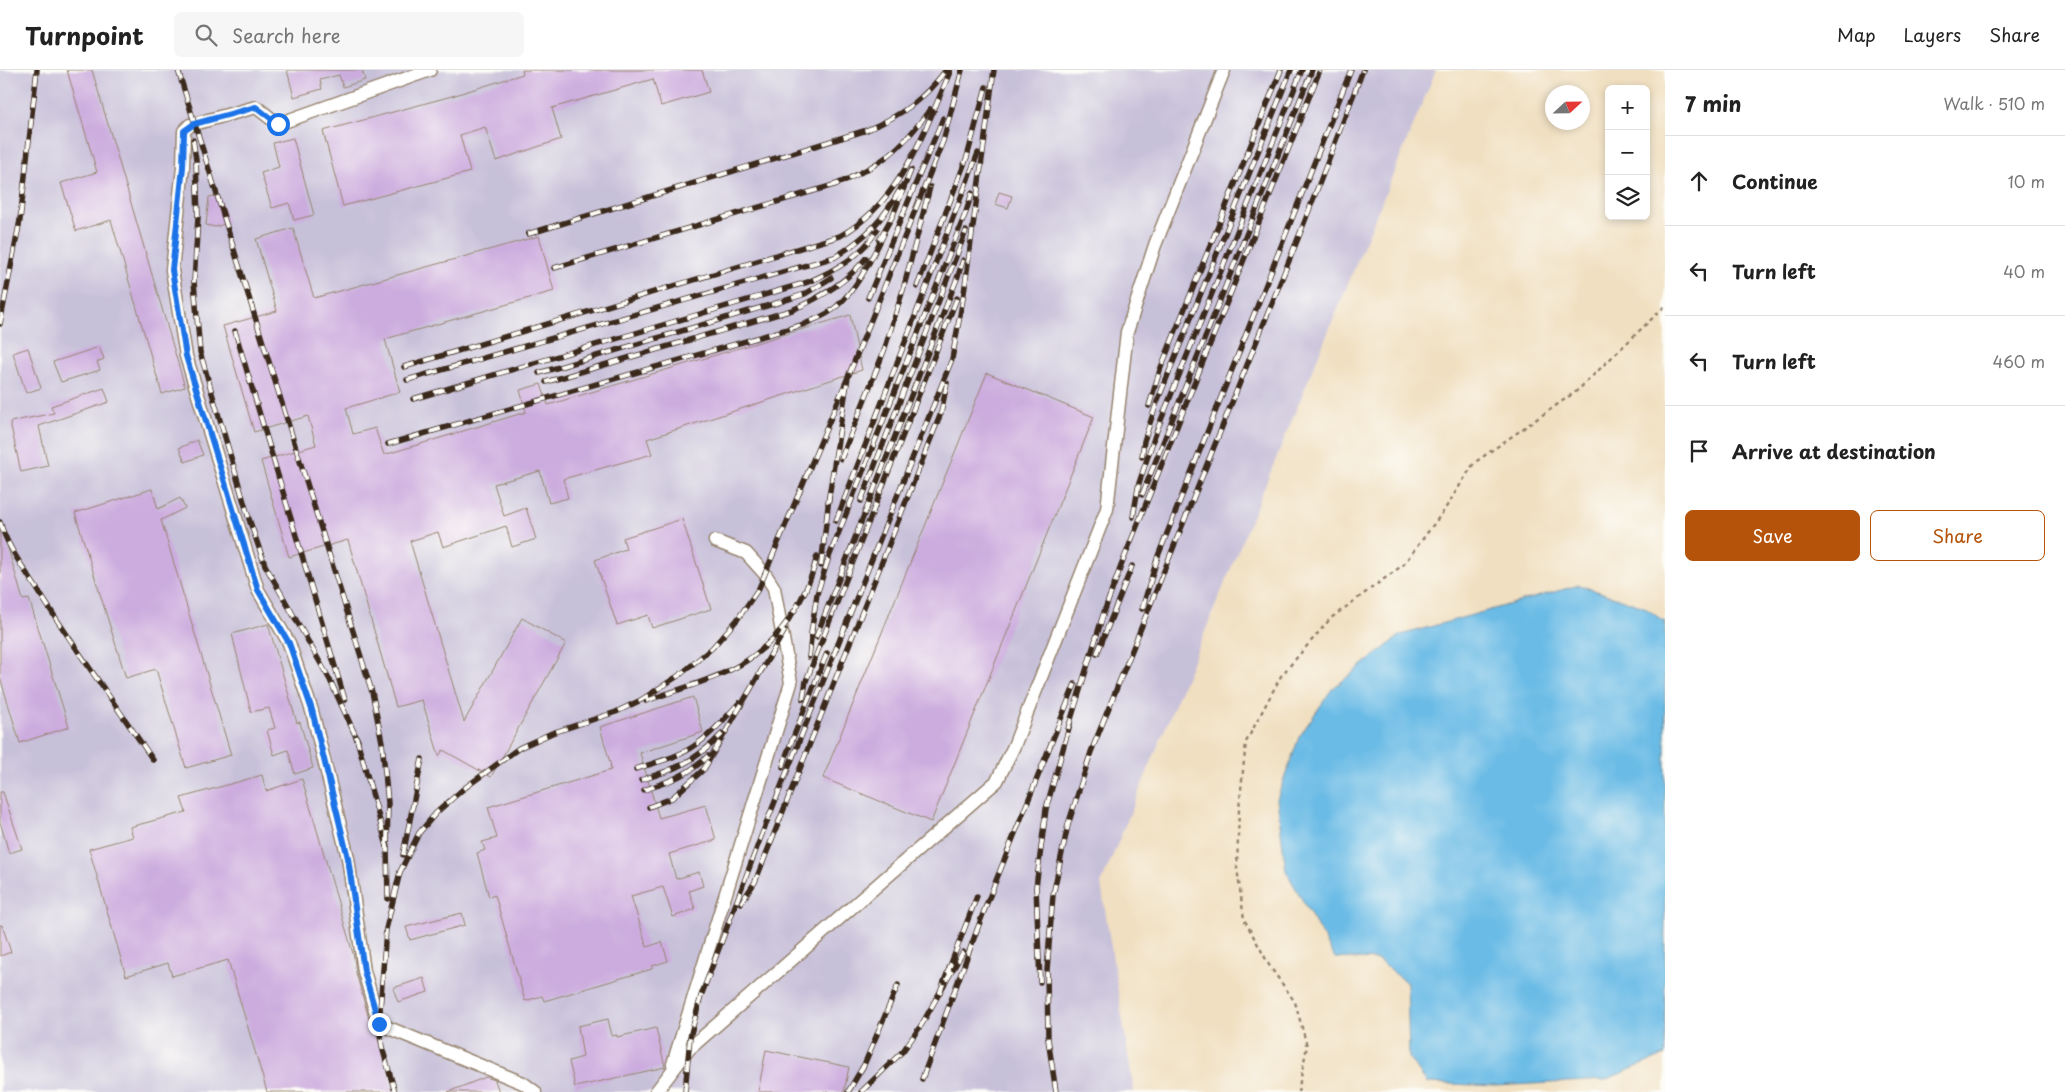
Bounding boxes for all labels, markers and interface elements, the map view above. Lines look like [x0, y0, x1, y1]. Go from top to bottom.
search box [174, 12, 524, 57]
text: Turnpoint [25, 17, 144, 53]
icon: search [192, 21, 220, 49]
text: Search here [232, 21, 341, 49]
text: Map [1837, 21, 1876, 48]
text: Layers [1904, 21, 1961, 48]
text: Share [1989, 21, 2040, 48]
north arrow [1545, 85, 1590, 130]
map controls [1605, 85, 1650, 220]
button: + [1605, 85, 1650, 130]
text: 7 min [1685, 87, 1741, 119]
text: Walk · 510 m [1943, 91, 2045, 115]
route start [267, 113, 290, 136]
button: − [1605, 130, 1650, 175]
icon: ahead [1685, 167, 1713, 195]
text: Continue [1732, 167, 1818, 195]
text: 10 m [2008, 169, 2045, 193]
button: layers [1605, 175, 1650, 220]
icon: left [1685, 257, 1713, 285]
text: Turn left [1732, 257, 1816, 285]
text: 40 m [2003, 259, 2045, 283]
icon: left [1685, 347, 1713, 375]
text: Turn left [1732, 347, 1816, 375]
text: 460 m [1993, 349, 2045, 373]
icon: arrive [1685, 437, 1713, 465]
text: Arrive at destination [1732, 437, 1936, 465]
button: Save [1685, 510, 1860, 561]
button: Share [1870, 510, 2045, 561]
route end [368, 1013, 391, 1036]

